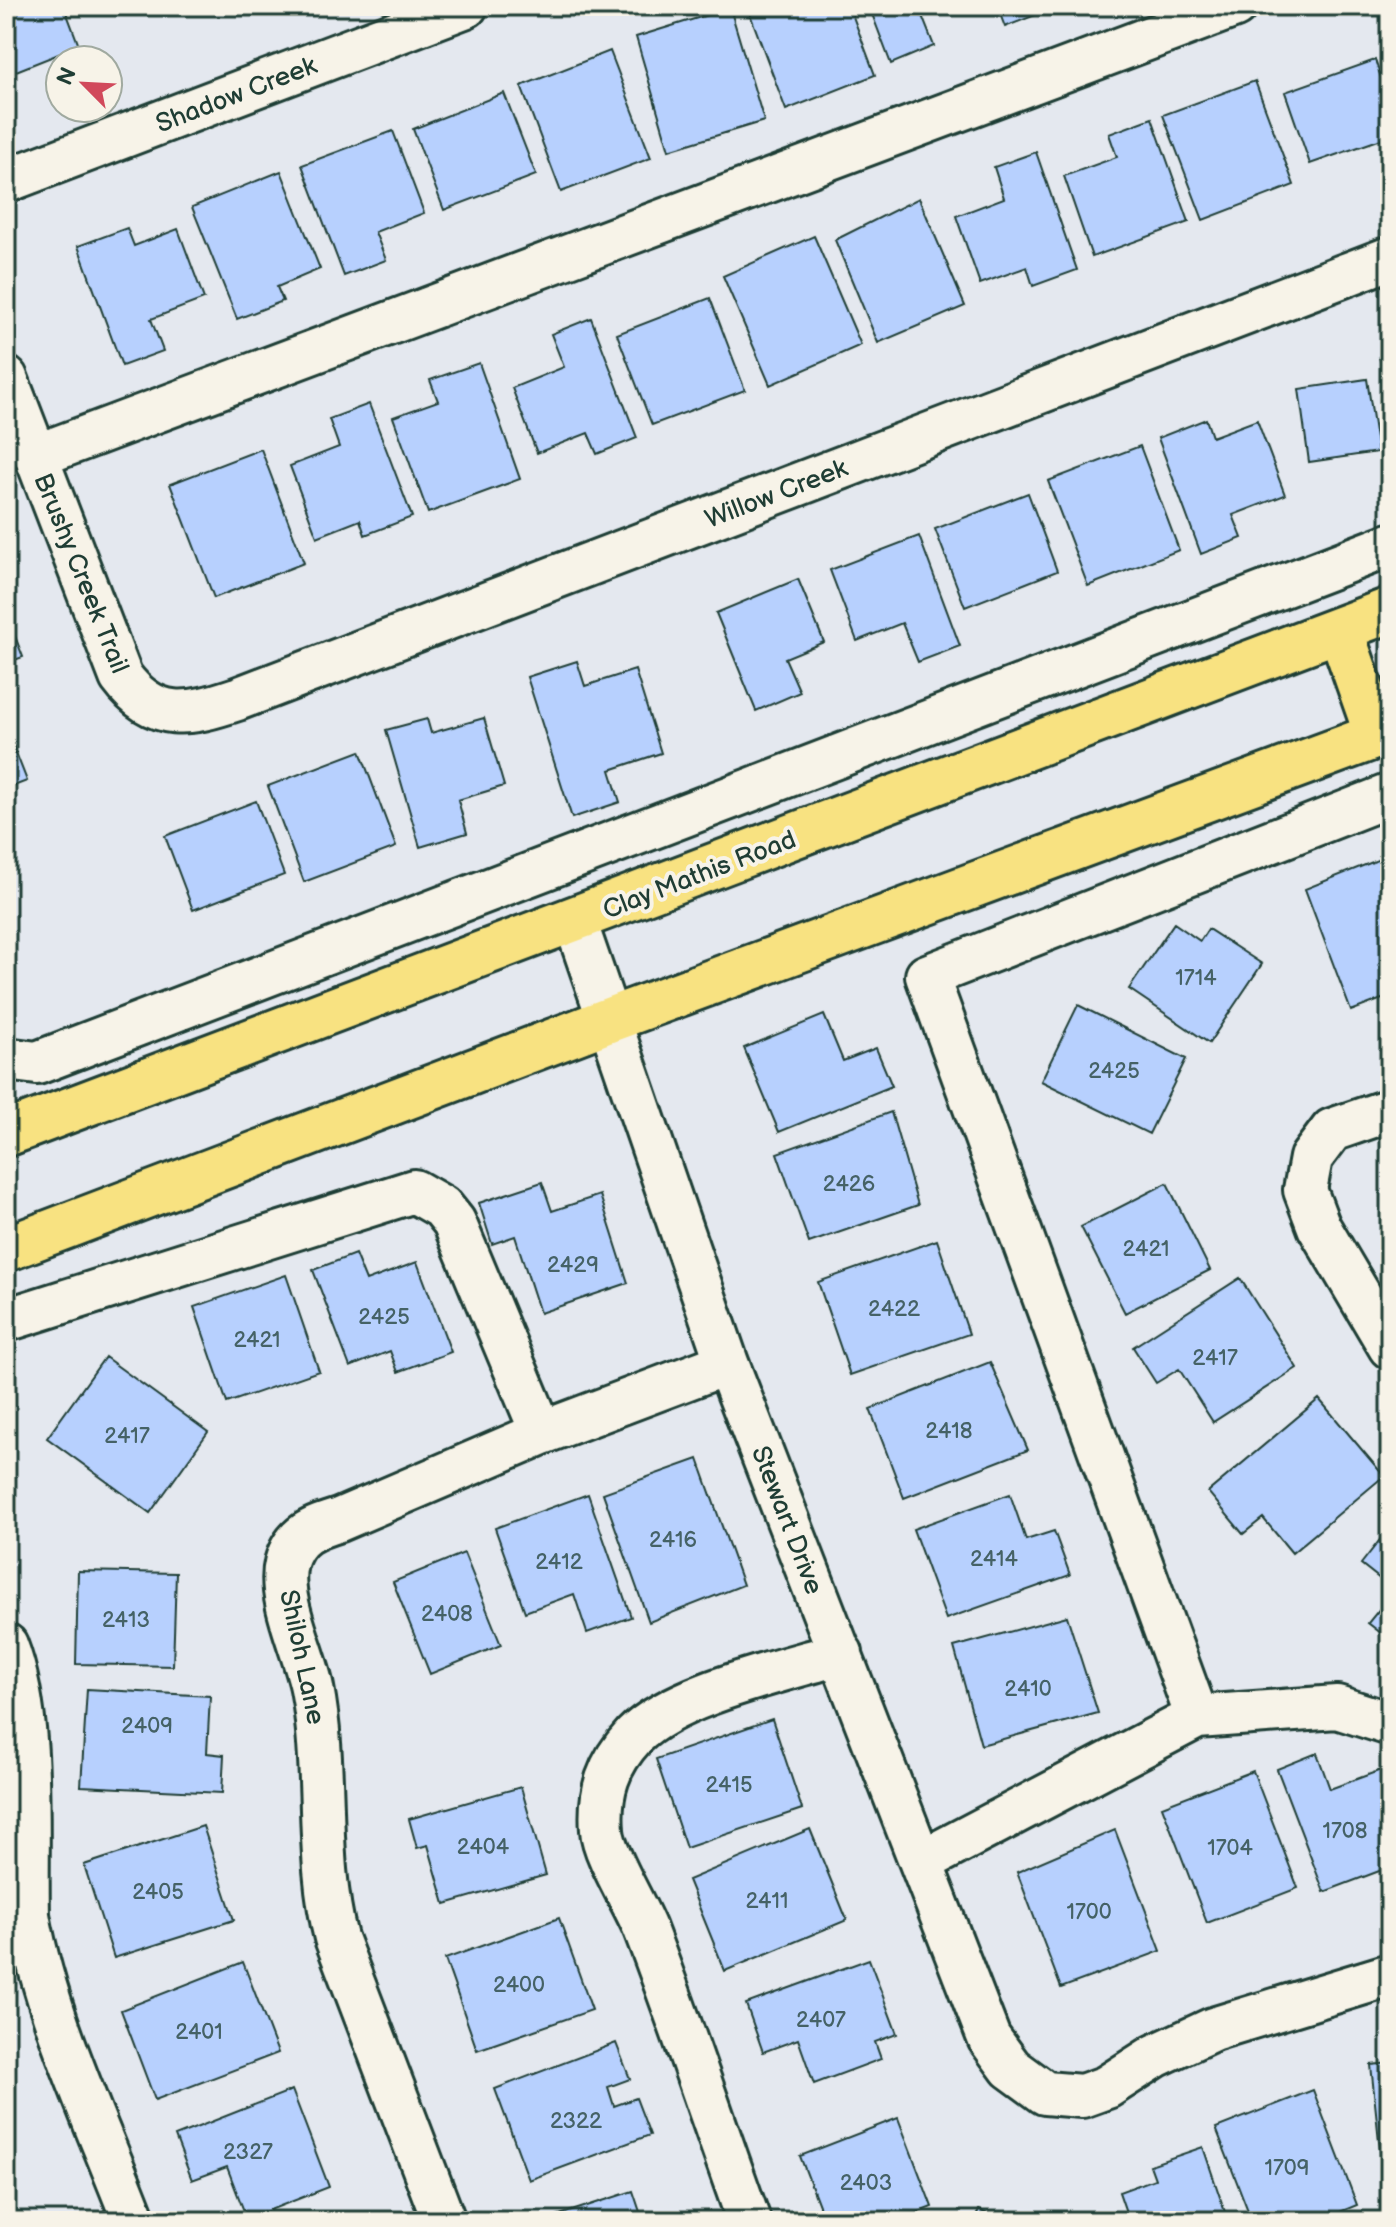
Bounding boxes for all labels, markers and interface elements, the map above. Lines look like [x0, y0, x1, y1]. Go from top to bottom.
north arrow [44, 44, 124, 124]
street label: Shadow Creek [152, 50, 322, 140]
text: N [51, 63, 83, 90]
street label: Willow Creek [701, 453, 852, 536]
street label: Brushy Creek Trail [26, 469, 135, 678]
street label: Clay Mathis Road [599, 824, 800, 926]
house number: 1714 [1175, 965, 1217, 992]
house number: 2425 [1088, 1058, 1140, 1085]
house number: 2426 [823, 1171, 875, 1198]
house number: 2421 [1122, 1236, 1170, 1263]
house number: 2429 [547, 1252, 599, 1279]
house number: 2422 [868, 1296, 920, 1323]
house number: 2425 [358, 1304, 410, 1331]
house number: 2421 [233, 1327, 281, 1354]
house number: 2417 [1192, 1345, 1238, 1372]
house number: 2418 [925, 1418, 973, 1445]
house number: 2417 [104, 1423, 150, 1450]
street label: Stewart Drive [744, 1442, 829, 1599]
house number: 2416 [649, 1527, 697, 1554]
house number: 2414 [970, 1546, 1019, 1573]
house number: 2412 [535, 1549, 583, 1576]
street label: Shiloh Lane [272, 1587, 331, 1728]
house number: 2408 [421, 1601, 473, 1628]
house number: 2413 [102, 1607, 150, 1634]
house number: 2410 [1004, 1676, 1052, 1703]
house number: 2409 [121, 1713, 173, 1740]
house number: 2415 [705, 1772, 753, 1799]
house number: 1708 [1322, 1818, 1368, 1845]
house number: 2404 [457, 1834, 510, 1861]
house number: 1704 [1207, 1835, 1253, 1862]
house number: 2405 [132, 1879, 184, 1906]
house number: 2411 [745, 1888, 789, 1915]
house number: 1700 [1066, 1899, 1112, 1926]
house number: 2400 [493, 1972, 545, 1999]
house number: 2407 [796, 2007, 846, 2034]
house number: 2401 [175, 2019, 223, 2046]
house number: 2322 [550, 2108, 602, 2135]
house number: 2327 [223, 2139, 273, 2166]
house number: 1709 [1265, 2155, 1309, 2182]
house number: 2403 [840, 2170, 892, 2197]

